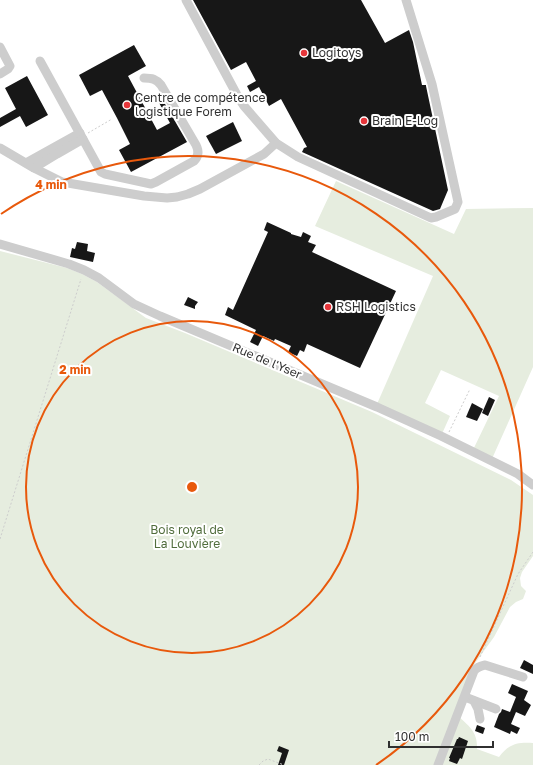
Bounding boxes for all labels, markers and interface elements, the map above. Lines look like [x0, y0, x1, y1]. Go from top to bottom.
place label: Logitoys [312, 45, 361, 60]
marker: Logitoys [299, 48, 309, 58]
place label: Centre de compétence logistique Forem [135, 90, 265, 119]
marker: Centre de compétence logistique Forem [122, 100, 132, 110]
place label: Brain E-Log [372, 113, 438, 128]
marker: Brain E-Log [359, 116, 369, 126]
text: 4 min [35, 177, 67, 192]
place label: RSH Logistics [336, 299, 416, 314]
marker: RSH Logistics [323, 302, 333, 312]
street label: Rue de l'Yser [230, 339, 304, 382]
text: 2 min [59, 362, 91, 377]
centre of rings [185, 480, 199, 494]
park label: Bois royal de La Louvière [150, 522, 224, 551]
scale bar [389, 723, 493, 749]
text: 100 m [395, 729, 429, 744]

